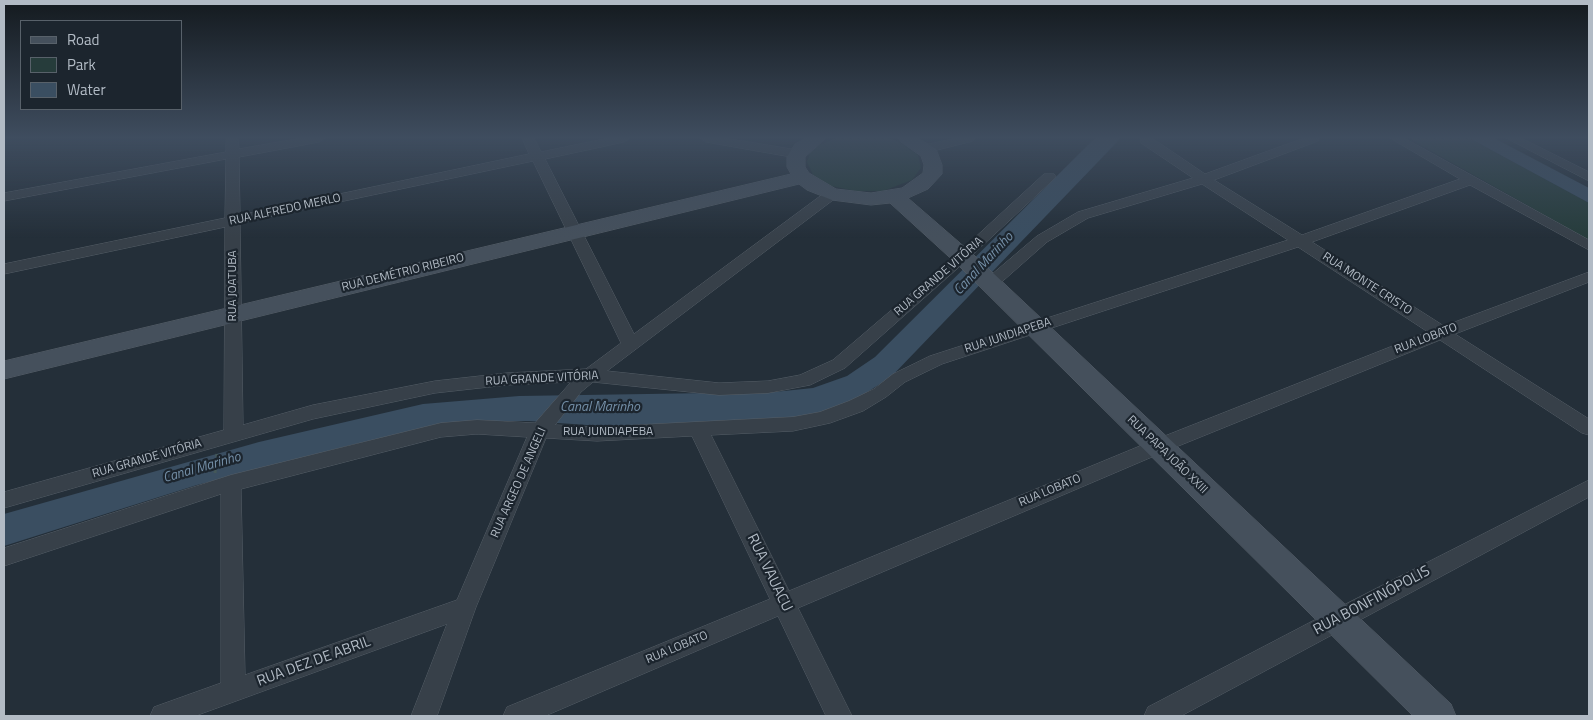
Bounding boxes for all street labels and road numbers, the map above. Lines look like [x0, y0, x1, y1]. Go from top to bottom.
street label: RUA ALFREDO MERLO [228, 191, 342, 229]
street label: RUA GRANDE VITÓRIA [892, 234, 986, 320]
street label: RUA JOATUBA [226, 250, 240, 322]
street label: RUA MONTE CRISTO [1320, 250, 1414, 318]
street label: RUA DEMÉTRIO RIBEIRO [340, 251, 466, 295]
street label: RUA JUNDIAPEBA [963, 315, 1053, 357]
street label: RUA LOBATO [1393, 320, 1459, 358]
street label: RUA GRANDE VITÓRIA [485, 369, 599, 389]
street label: RUA PAPA JOÃO XXIII [1124, 413, 1210, 497]
street label: RUA JUNDIAPEBA [563, 425, 653, 439]
street label: RUA ARGEO DE ANGELI [488, 426, 550, 540]
street label: RUA GRANDE VITÓRIA [91, 436, 203, 482]
street label: RUA LOBATO [1017, 471, 1083, 511]
street label: RUA VAUACU [742, 531, 796, 615]
street label: RUA BONFINÓPOLIS [1311, 563, 1433, 639]
street label: RUA LOBATO [644, 628, 710, 668]
street label: RUA DEZ DE ABRIL [255, 633, 373, 691]

